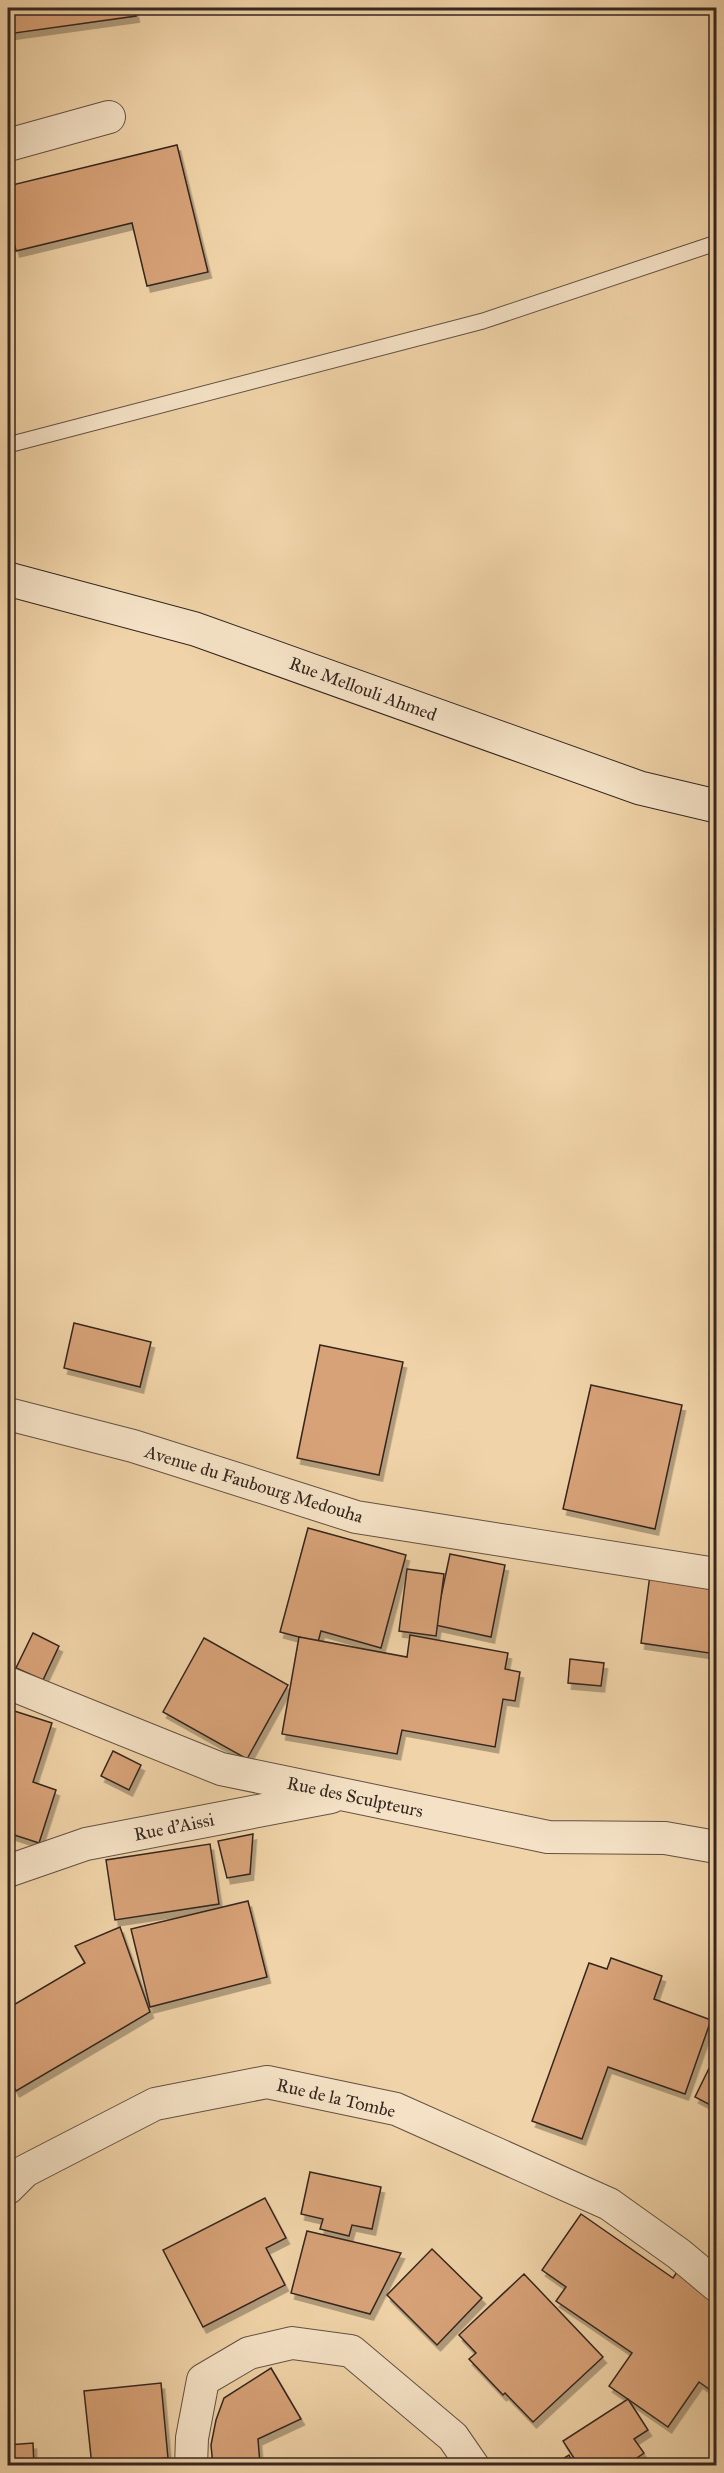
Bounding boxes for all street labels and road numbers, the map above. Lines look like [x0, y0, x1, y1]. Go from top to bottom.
street label: Rue Mellouli Ahmed [286, 652, 440, 726]
street label: Avenue du Faubourg Medouha [141, 1440, 366, 1529]
street label: Rue des Sculpteurs [285, 1772, 425, 1822]
street label: Rue d'Aissi [132, 1808, 216, 1846]
street label: Rue de la Tombe [274, 2074, 398, 2122]

